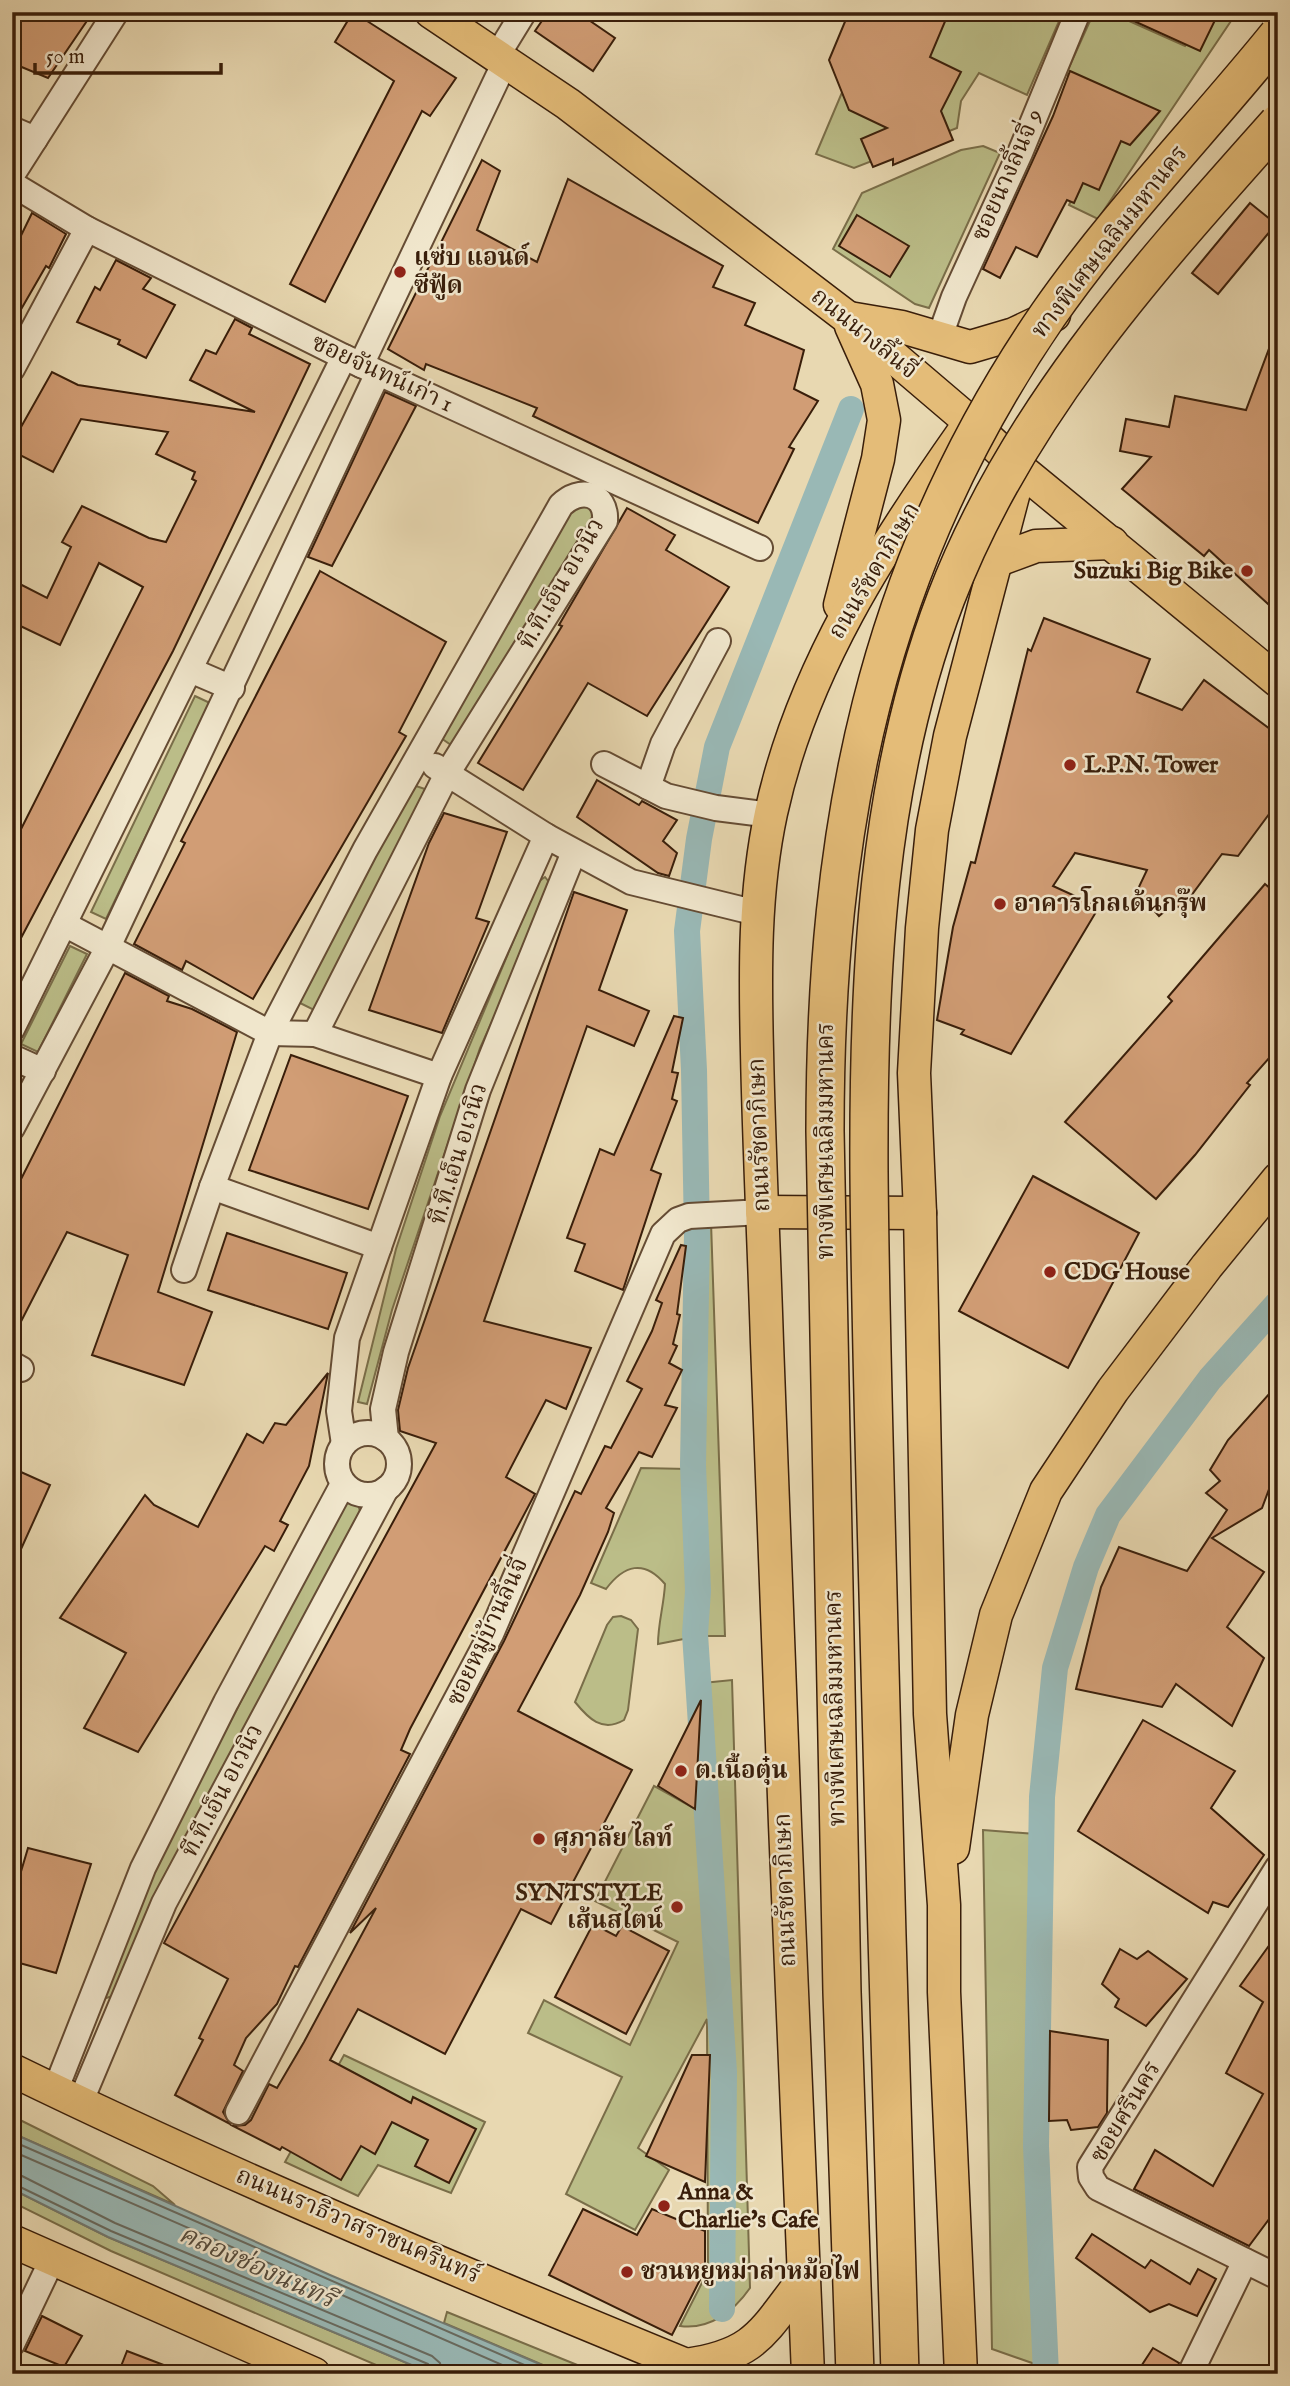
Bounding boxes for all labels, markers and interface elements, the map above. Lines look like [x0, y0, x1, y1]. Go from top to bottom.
scale bar [35, 32, 220, 76]
text: 50 m [46, 44, 85, 71]
street label: ซอยนางลิ้นจี่ 9 [961, 103, 1051, 246]
street label: ทางพิเศษเฉลิมมหานคร [1025, 139, 1195, 345]
place label: แซ่บ แอนด์ ซีฟู้ด [414, 242, 530, 302]
marker: แซ่บ แอนด์ ซีฟู้ด [392, 264, 408, 280]
street label: ถนนนางลิ้นจี่ [804, 278, 926, 387]
street label: ซอยจันทน์เก่า 1 [306, 326, 459, 420]
street label: ถนนรัชดาภิเษก [822, 497, 928, 645]
street label: ที.ที.เอ็น อเวนิว [512, 513, 612, 655]
place label: Suzuki Big Bike [1074, 556, 1233, 587]
marker: Suzuki Big Bike [1239, 563, 1255, 579]
place label: L.P.N. Tower [1084, 750, 1218, 781]
marker: L.P.N. Tower [1062, 757, 1078, 773]
place label: อาคารโกลเด้นกรุ๊พ [1014, 886, 1207, 920]
marker: อาคารโกลเด้นกรุ๊พ [992, 896, 1008, 912]
street label: ทางพิเศษเฉลิมมหานคร [811, 1023, 842, 1259]
street label: ถนนรัชดาภิเษก [742, 1057, 778, 1213]
street label: ที.ที.เอ็น อเวนิว [423, 1079, 495, 1229]
place label: CDG House [1064, 1257, 1190, 1288]
marker: CDG House [1042, 1264, 1058, 1280]
street label: ซอยหมู่บ้านลิ้นจี่ [436, 1551, 536, 1711]
street label: ทางพิเศษเฉลิมมหานคร [818, 1589, 854, 1827]
street label: ที.ที.เอ็น อเวนิว [175, 1719, 271, 1863]
place label: ต.เนื้อตุ๋น [695, 1752, 788, 1787]
marker: ต.เนื้อตุ๋น [673, 1763, 689, 1779]
street label: ถนนรัชดาภิเษก [768, 1812, 804, 1968]
place label: ศุภาลัย ไลท์ [553, 1821, 673, 1855]
marker: ศุภาลัย ไลท์ [531, 1831, 547, 1847]
place label: SYNTSTYLE เส้นสไตน์ [516, 1878, 663, 1937]
marker: SYNTSTYLE เส้นสไตน์ [669, 1899, 685, 1915]
street label: ซอยศรีนคร [1084, 2055, 1168, 2169]
street label: ถนนนราธิวาสราชนครินทร์ [231, 2159, 486, 2292]
place label: Anna & Charlie's Cafe [677, 2177, 818, 2236]
marker: Anna & Charlie's Cafe [656, 2198, 672, 2214]
water label: คลองช่องนนทรี [174, 2218, 344, 2318]
place label: ชวนหยูหม่าล่าหม้อไฟ [641, 2254, 860, 2288]
marker: ชวนหยูหม่าล่าหม้อไฟ [619, 2264, 635, 2280]

